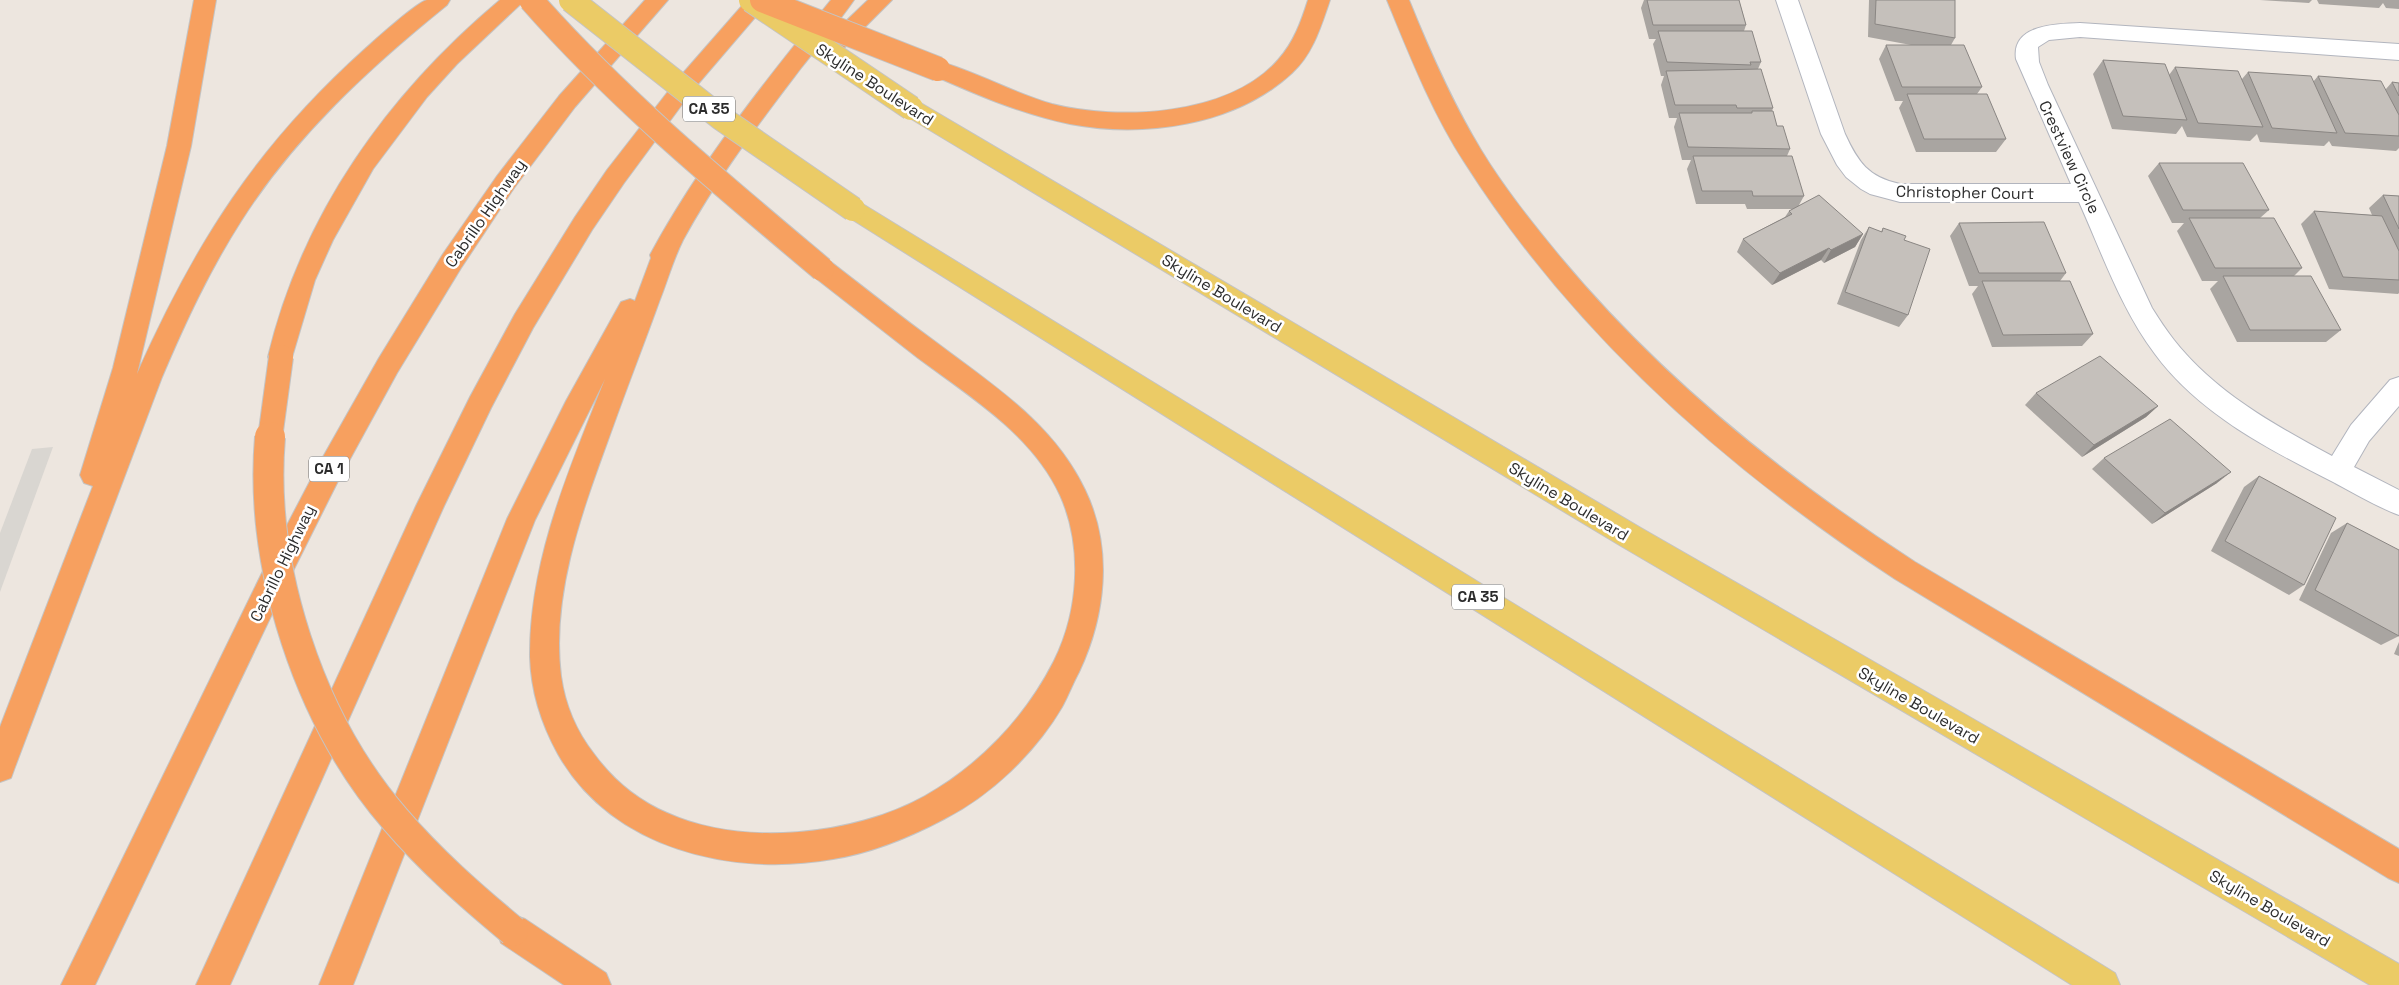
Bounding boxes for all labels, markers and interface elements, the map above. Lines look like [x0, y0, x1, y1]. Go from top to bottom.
street label: Skyline Boulevard [812, 38, 938, 130]
road number: CA 35 [683, 96, 735, 122]
street label: Crestview Circle [2034, 97, 2105, 217]
street label: Cabrillo Highway [440, 155, 531, 272]
street label: Christopher Court [1896, 181, 2034, 204]
street label: Skyline Boulevard [1158, 249, 1286, 338]
road number: CA 1 [309, 456, 349, 482]
street label: Skyline Boulevard [1505, 457, 1633, 546]
street label: Cabrillo Highway [245, 501, 320, 625]
road number: CA 35 [1452, 584, 1504, 610]
street label: Skyline Boulevard [1854, 662, 1983, 749]
street label: Skyline Boulevard [2205, 865, 2334, 952]

